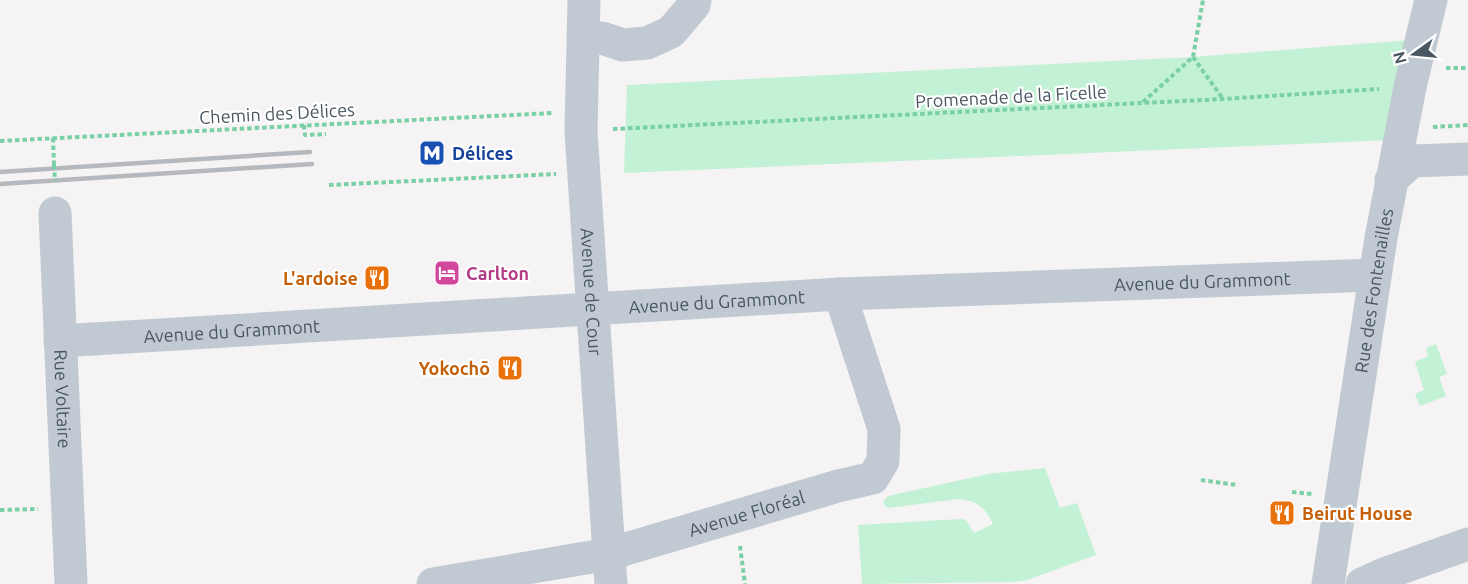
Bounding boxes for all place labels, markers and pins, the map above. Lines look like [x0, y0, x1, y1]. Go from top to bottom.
metro station icon: Délices [417, 138, 447, 168]
place label: Délices [452, 143, 513, 163]
hotel icon: Carlton [432, 258, 462, 288]
restaurant icon: L'ardoise [362, 263, 392, 293]
place label: Carlton [466, 263, 529, 283]
place label: L'ardoise [283, 268, 358, 288]
restaurant icon: Yokochō [495, 353, 525, 383]
place label: Yokochō [418, 358, 490, 378]
restaurant icon: Beirut House [1267, 498, 1297, 528]
place label: Beirut House [1302, 503, 1413, 523]

